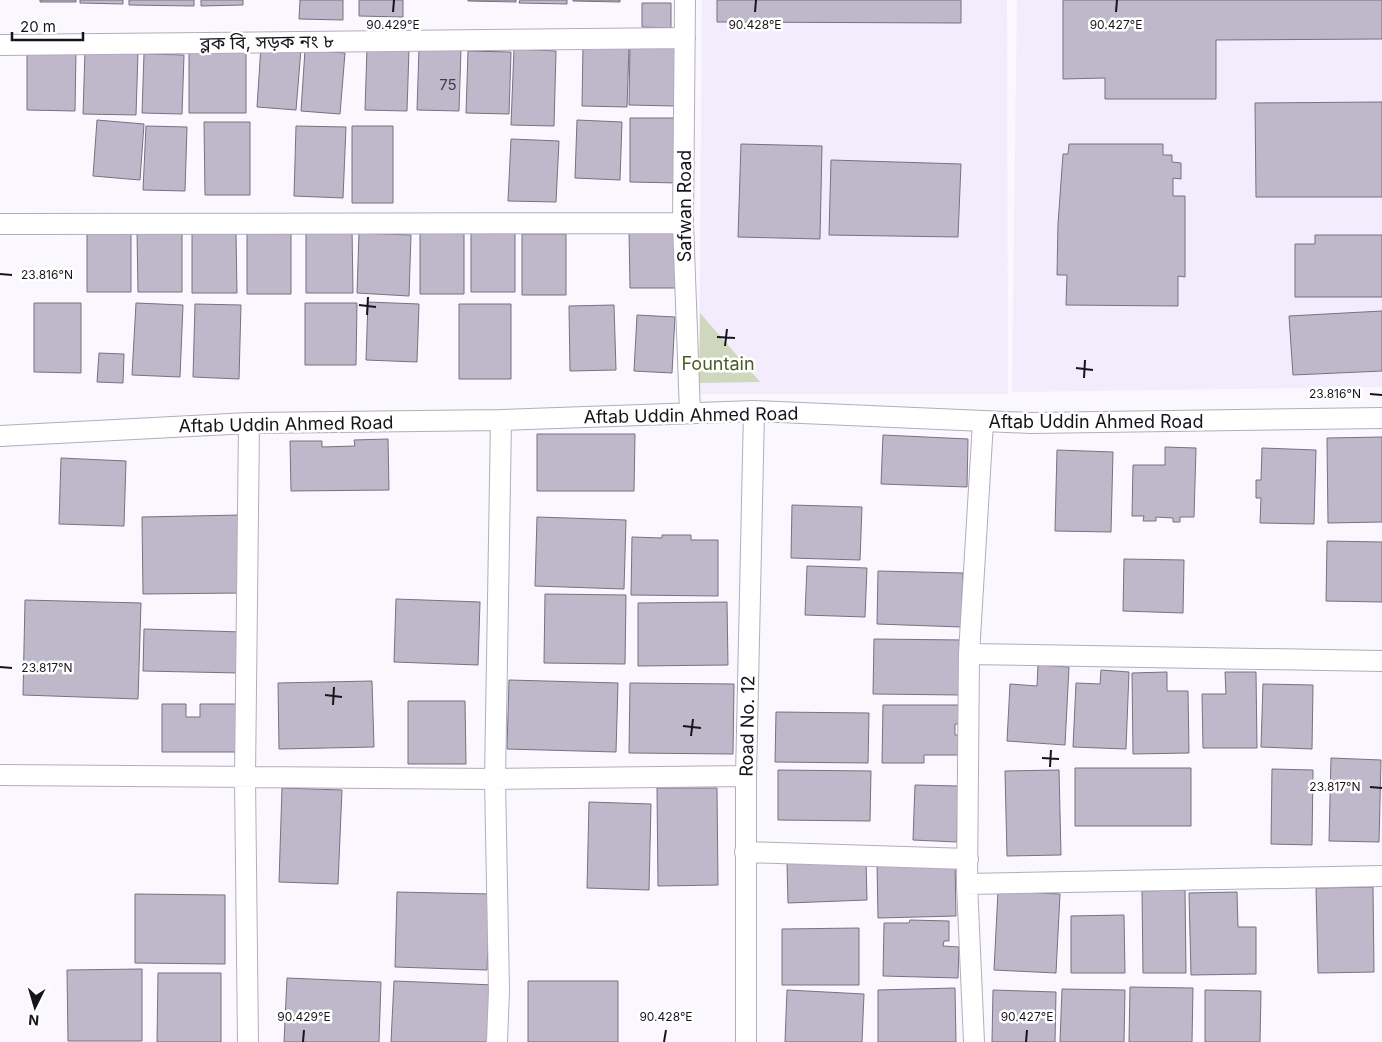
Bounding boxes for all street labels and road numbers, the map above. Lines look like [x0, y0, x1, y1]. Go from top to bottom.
street label: ব্লক বি, সড়ক নং ৮ [199, 30, 335, 55]
street label: Safwan Road [674, 150, 695, 262]
street label: Aftab Uddin Ahmed Road [583, 403, 799, 427]
street label: Aftab Uddin Ahmed Road [989, 411, 1203, 432]
street label: Aftab Uddin Ahmed Road [178, 412, 394, 436]
street label: Road No. 12 [736, 675, 758, 777]

